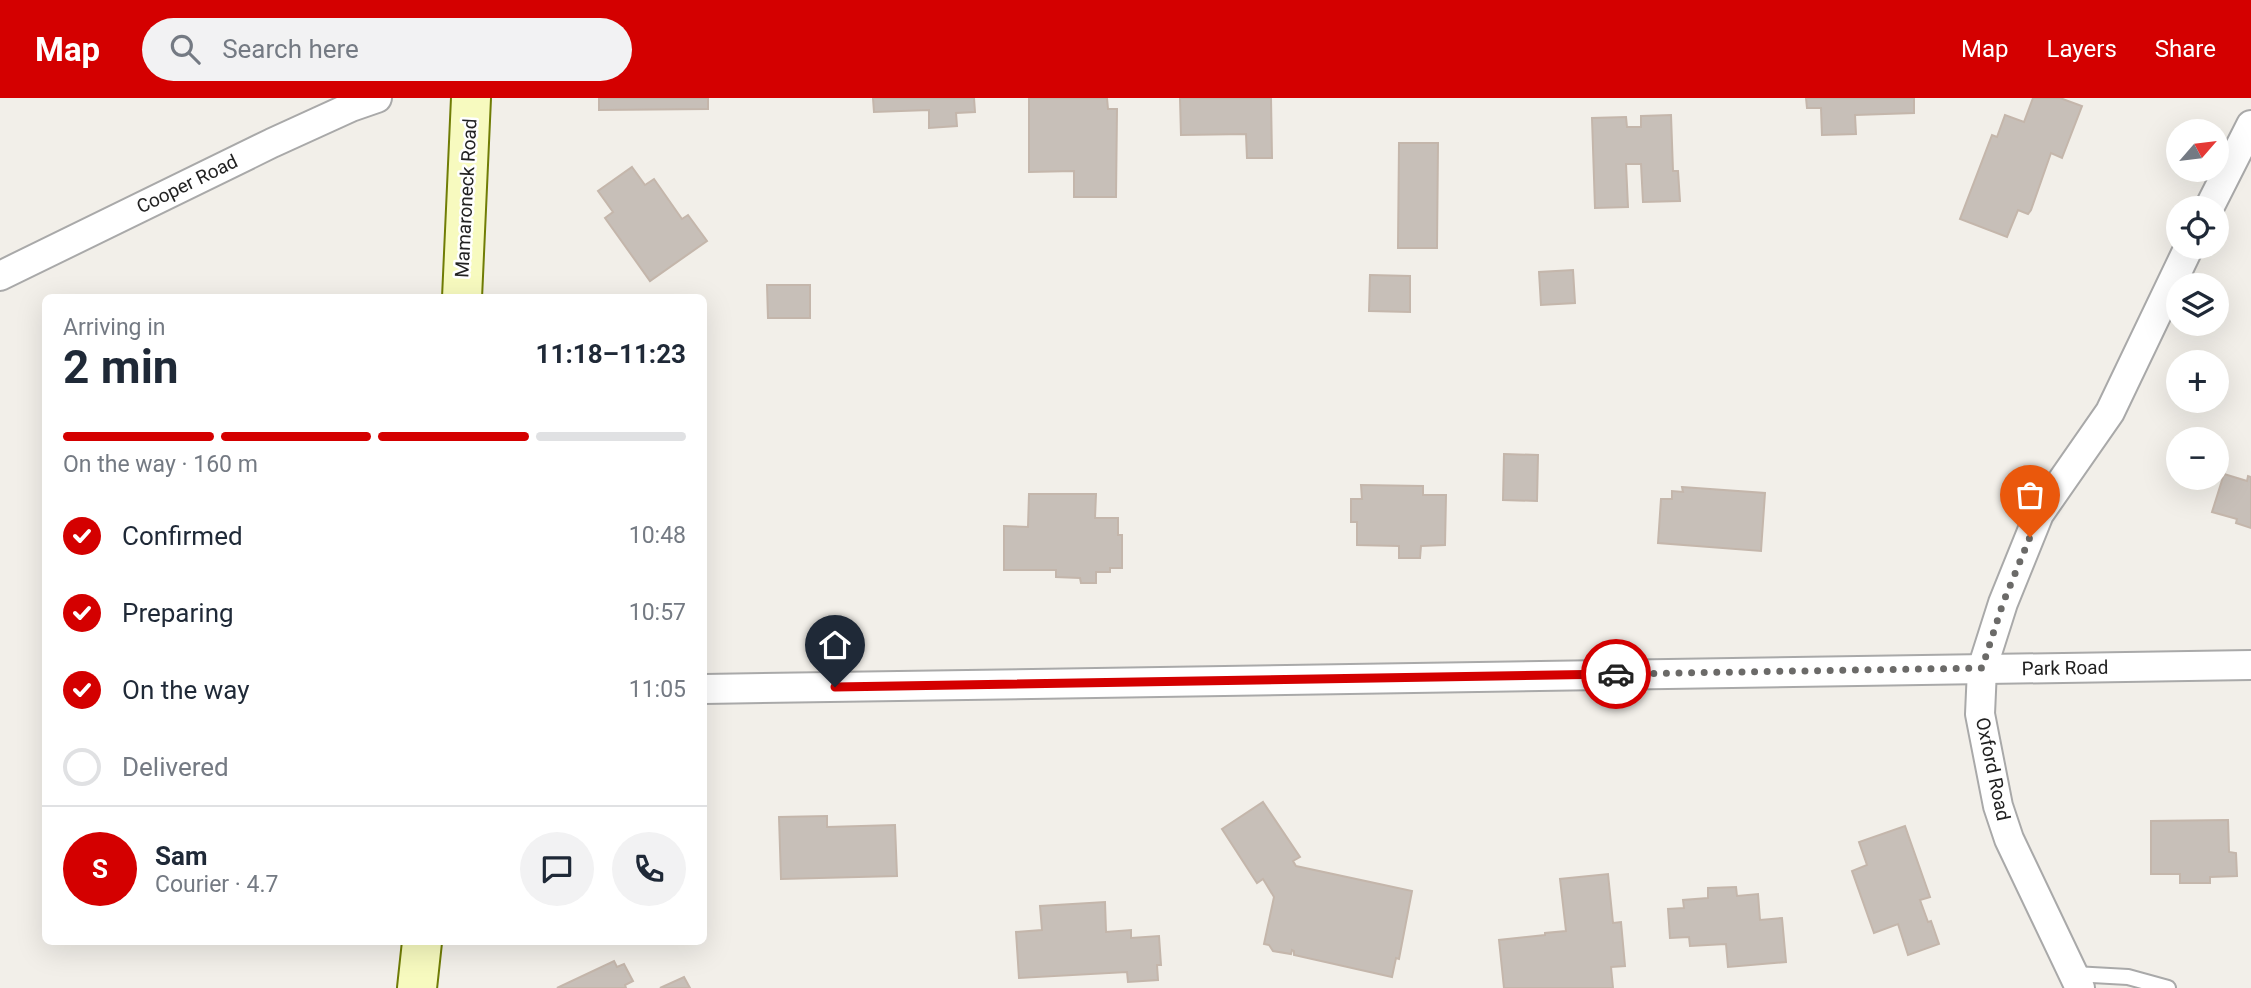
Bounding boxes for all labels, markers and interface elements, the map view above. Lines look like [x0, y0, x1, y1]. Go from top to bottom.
search box [142, 18, 632, 81]
text: Map [35, 30, 100, 69]
icon: search [166, 30, 204, 68]
text: Search here [222, 34, 359, 64]
text: Map [1961, 35, 2009, 63]
text: Layers [2047, 35, 2117, 63]
text: Share [2155, 35, 2216, 63]
street label: Mamaroneck Road [450, 118, 482, 278]
north arrow [2166, 119, 2230, 182]
map controls [2166, 119, 2229, 490]
street label: Cooper Road [133, 150, 241, 218]
button: locate [2166, 196, 2229, 259]
button: layers [2166, 273, 2229, 336]
text: Arriving in [63, 314, 166, 341]
text: 11:18–11:23 [536, 339, 686, 369]
text: 2 min [63, 340, 179, 394]
button: + [2166, 350, 2229, 413]
button: − [2166, 427, 2229, 490]
text: On the way · 160 m [63, 451, 258, 478]
pin [2000, 465, 2060, 537]
icon: bag [2011, 476, 2049, 514]
icon: check [63, 517, 101, 555]
text: Confirmed [122, 521, 243, 551]
text: 10:48 [629, 522, 686, 549]
icon: check [63, 594, 101, 632]
text: Preparing [122, 598, 234, 628]
text: 10:57 [629, 599, 686, 626]
pin [805, 615, 865, 687]
icon: home [816, 626, 854, 664]
courier [1581, 639, 1651, 709]
icon: car [1597, 655, 1635, 693]
street label: Park Road [2022, 656, 2108, 680]
icon: check [63, 671, 101, 709]
text: On the way [122, 675, 250, 705]
text: 11:05 [629, 676, 686, 703]
street label: Oxford Road [1971, 715, 2015, 823]
text: Delivered [122, 752, 229, 782]
button: chat [520, 832, 594, 906]
button: phone [612, 832, 686, 906]
text: Sam [155, 841, 207, 871]
text: S [92, 854, 108, 884]
text: Courier · 4.7 [155, 871, 278, 898]

